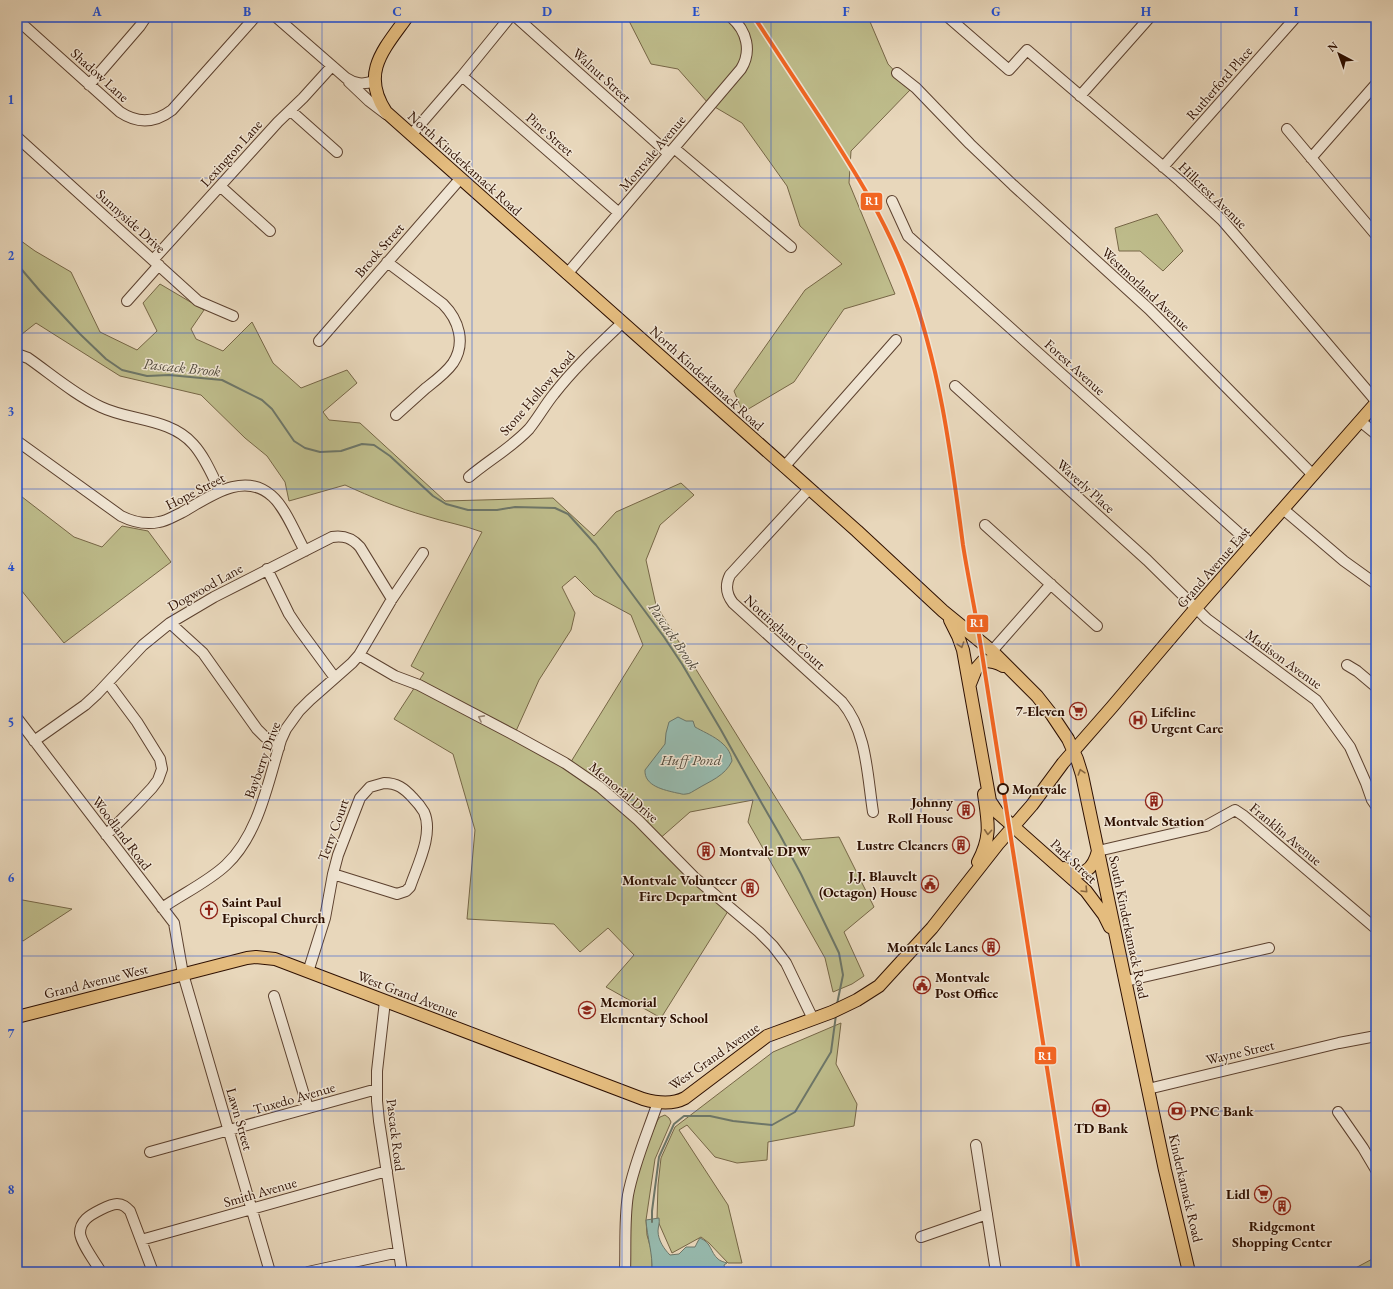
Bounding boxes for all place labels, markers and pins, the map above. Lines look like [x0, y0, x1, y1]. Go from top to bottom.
supermarket icon: 7-Eleven [1068, 701, 1088, 721]
place label: 7-Eleven [1015, 702, 1065, 720]
place label: Lifeline Urgent Care [1151, 703, 1224, 737]
hospital icon: Lifeline Urgent Care [1128, 710, 1148, 730]
place label: Montvale [1012, 780, 1067, 798]
marker: Montvale [997, 783, 1009, 795]
building icon: Montvale Station [1144, 791, 1164, 811]
place label: Johnny Roll House [887, 793, 953, 827]
building icon: Johnny Roll House [956, 800, 976, 820]
place label: Montvale Station [1104, 812, 1204, 830]
building icon: Lustre Cleaners [951, 835, 971, 855]
place label: Lustre Cleaners [857, 836, 948, 854]
building icon: Montvale DPW [696, 841, 716, 861]
place label: Montvale DPW [719, 842, 811, 860]
place label: J.J. Blauvelt (Octagon) House [819, 867, 918, 901]
place label: Montvale Volunteer Fire Department [622, 871, 738, 905]
public building icon: J.J. Blauvelt (Octagon) House [920, 874, 940, 894]
building icon: Montvale Volunteer Fire Department [740, 878, 760, 898]
place label: Saint Paul Episcopal Church [222, 893, 326, 927]
church icon: Saint Paul Episcopal Church [199, 900, 219, 920]
building icon: Montvale Lanes [981, 937, 1001, 957]
place label: Montvale Lanes [887, 938, 978, 956]
place label: Montvale Post Office [935, 968, 999, 1002]
public building icon: Montvale Post Office [912, 975, 932, 995]
place label: Memorial Elementary School [600, 993, 708, 1027]
school or university icon: Memorial Elementary School [577, 1000, 597, 1020]
bank icon: TD Bank [1091, 1098, 1111, 1118]
bank icon: PNC Bank [1167, 1101, 1187, 1121]
place label: PNC Bank [1190, 1102, 1254, 1120]
place label: TD Bank [1074, 1119, 1128, 1137]
supermarket icon: Lidl [1253, 1184, 1273, 1204]
place label: Lidl [1226, 1185, 1250, 1203]
building icon: Ridgemont Shopping Center [1272, 1196, 1292, 1216]
place label: Ridgemont Shopping Center [1232, 1217, 1332, 1251]

